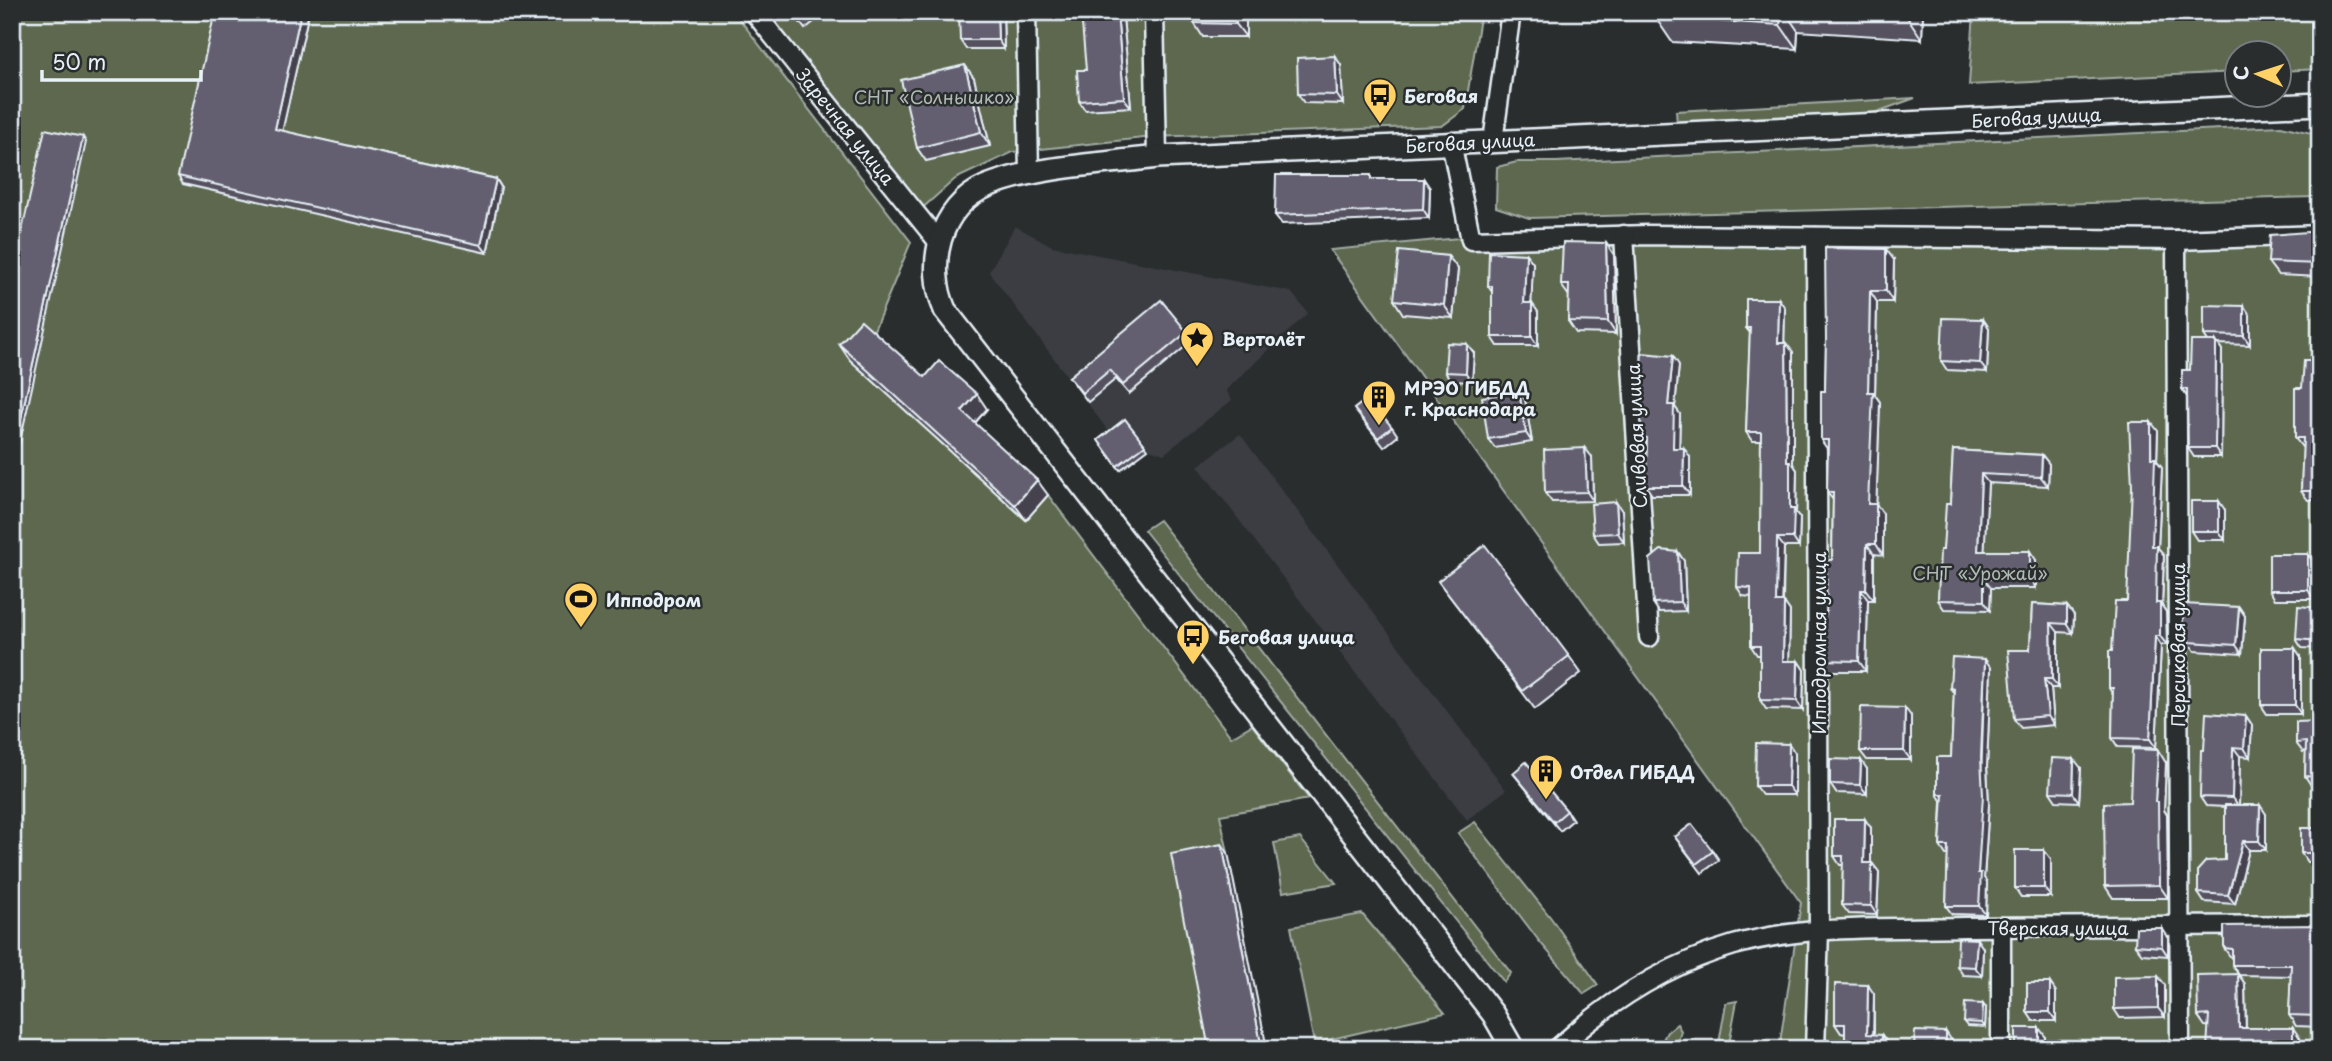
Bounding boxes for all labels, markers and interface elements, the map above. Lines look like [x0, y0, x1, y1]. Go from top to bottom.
scale bar [42, 38, 201, 82]
north arrow [2224, 38, 2294, 108]
text: 50 m [52, 45, 106, 77]
street label: Заречная улица [790, 62, 902, 191]
text: С [2226, 65, 2254, 81]
bus stop icon: Беговая [1361, 76, 1399, 125]
place label: Беговая [1404, 82, 1478, 109]
park label: СНТ «Солнышко» [854, 83, 1014, 110]
street label: Беговая улица [1970, 100, 2102, 134]
street label: Беговая улица [1404, 125, 1536, 159]
place icon: Вертолёт [1178, 319, 1216, 368]
place label: Вертолёт [1222, 325, 1305, 352]
street label: Сливовая улица [1619, 362, 1653, 509]
place label: МРЭО ГИБДД г. Краснодара [1404, 374, 1537, 422]
building icon: МРЭО ГИБДД г. Краснодара [1360, 378, 1398, 427]
street label: Ипподромная улица [1805, 551, 1832, 734]
park label: СНТ «Урожай» [1912, 559, 2048, 586]
street label: Персиковая улица [2164, 562, 2191, 727]
sports icon: Ипподром [562, 580, 600, 629]
place label: Ипподром [606, 586, 701, 613]
bus stop icon: Беговая улица [1174, 617, 1212, 666]
place label: Беговая улица [1218, 623, 1355, 650]
building icon: Отдел ГИБДД [1527, 752, 1565, 801]
place label: Отдел ГИБДД [1570, 758, 1695, 785]
street label: Тверская улица [1987, 914, 2129, 941]

